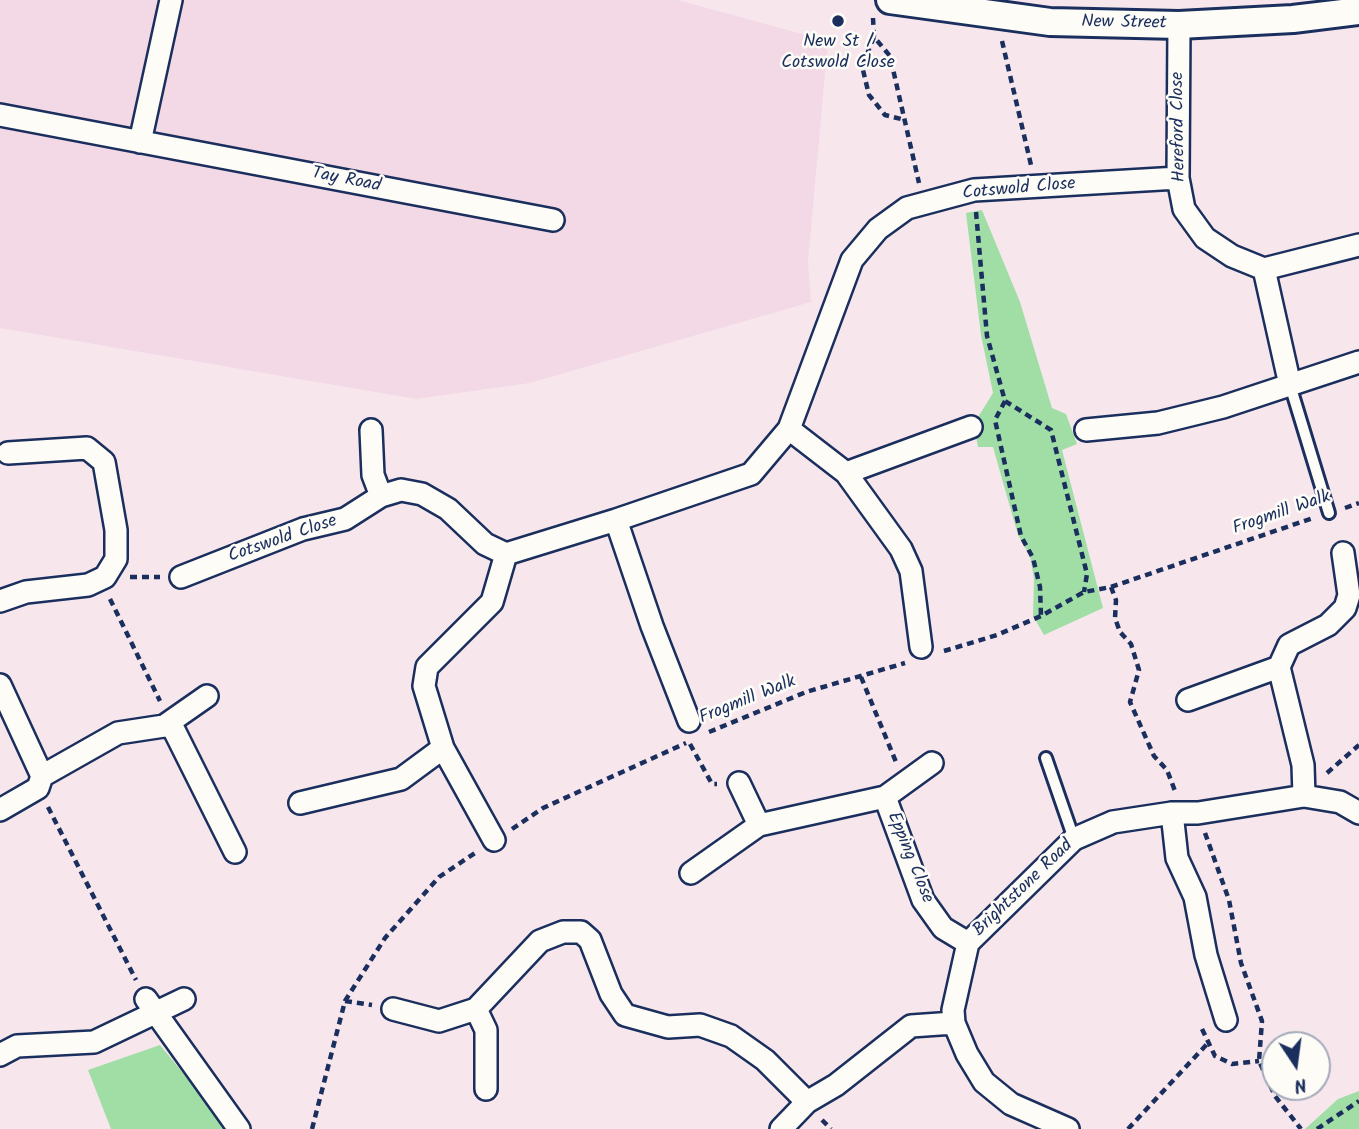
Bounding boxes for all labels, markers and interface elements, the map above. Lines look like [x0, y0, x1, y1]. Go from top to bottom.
street label: New Street [1081, 12, 1167, 36]
marker: New St / Cotswold Close [830, 13, 846, 29]
place label: New St / Cotswold Close [781, 32, 895, 74]
street label: Hereford Close [1168, 72, 1192, 182]
street label: Tay Road [310, 164, 382, 198]
street label: Cotswold Close [961, 174, 1077, 206]
street label: Frogmill Walk [1230, 487, 1334, 541]
street label: Cotswold Close [226, 511, 340, 569]
street label: Frogmill Walk [697, 672, 799, 730]
street label: Epping Close [881, 809, 937, 907]
street label: Brightstone Road [970, 836, 1078, 942]
north arrow [1261, 1031, 1331, 1101]
text: N [1291, 1069, 1309, 1100]

